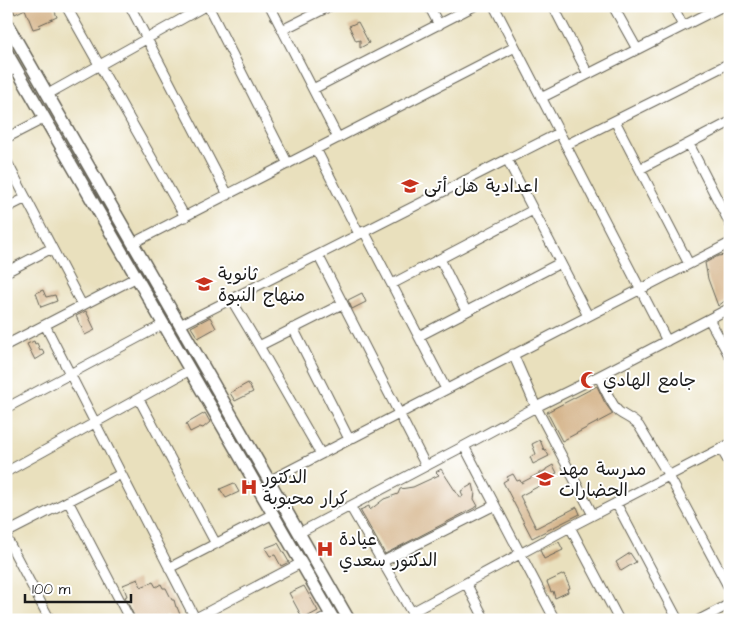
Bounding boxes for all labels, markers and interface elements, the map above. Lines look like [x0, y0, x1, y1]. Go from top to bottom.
place label: اعدادية هل أتى [424, 174, 538, 199]
school or university icon: اعدادية هل أتى [400, 176, 420, 196]
place label: ثانوية منهاج النبوة [218, 262, 305, 308]
school or university icon: ثانوية منهاج النبوة [194, 274, 214, 294]
place label: جامع الهادي [603, 368, 696, 393]
mosque icon: جامع الهادي [579, 370, 599, 390]
place label: مدرسة مهد الحضارات [559, 457, 646, 503]
place label: الدكتور كرار محبوبة [261, 465, 348, 511]
school or university icon: مدرسة مهد الحضارات [535, 469, 555, 489]
hospital icon: الدكتور كرار محبوبة [239, 477, 259, 497]
place label: عيادة الدكتور سعدي [339, 527, 437, 573]
hospital icon: عيادة الدكتور سعدي [315, 539, 335, 559]
scale bar [25, 571, 131, 603]
text: 100 m [32, 579, 71, 600]

